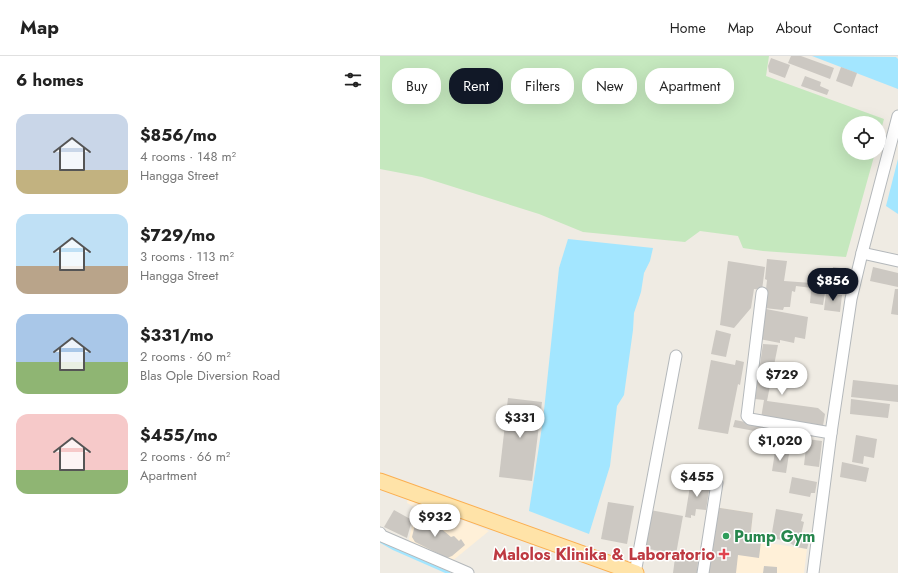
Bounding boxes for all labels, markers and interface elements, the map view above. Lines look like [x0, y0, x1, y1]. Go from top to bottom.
text: Map [20, 14, 59, 41]
text: Home [670, 18, 706, 38]
text: Map [728, 18, 754, 38]
text: About [776, 18, 811, 38]
text: Contact [833, 18, 878, 38]
text: 6 homes [16, 68, 84, 92]
chip: Buy [392, 68, 441, 104]
chip: Rent [449, 68, 503, 104]
chip: Filters [511, 68, 574, 104]
chip: New [582, 68, 637, 104]
chip: Apartment [645, 68, 734, 104]
icon: filters [342, 69, 364, 91]
map controls [842, 116, 886, 160]
button: locate [842, 116, 886, 160]
text: $856/mo [140, 123, 217, 147]
icon: home [48, 130, 96, 178]
text: 4 rooms · 148 m² [140, 147, 236, 166]
text: Hangga Street [140, 166, 218, 185]
text: $729/mo [140, 223, 215, 247]
icon: home [48, 230, 96, 278]
text: 3 rooms · 113 m² [140, 247, 234, 266]
text: Hangga Street [140, 266, 218, 285]
pin: $856 [809, 268, 857, 302]
text: $856 [816, 271, 850, 290]
text: $331/mo [140, 323, 213, 347]
icon: home [48, 330, 96, 378]
text: 2 rooms · 60 m² [140, 347, 231, 366]
pin: $729 [758, 362, 806, 396]
text: $729 [765, 365, 799, 384]
text: Blas Ople Diversion Road [140, 366, 280, 385]
pin: $331 [496, 405, 544, 439]
text: $331 [505, 408, 535, 427]
text: $455/mo [140, 423, 218, 447]
pin: $1,020 [747, 428, 813, 462]
icon: home [48, 430, 96, 478]
text: $1,020 [758, 431, 802, 450]
text: 2 rooms · 66 m² [140, 447, 230, 466]
pin: $455 [673, 464, 721, 498]
text: Apartment [140, 466, 197, 485]
text: $455 [680, 467, 714, 486]
pin: $932 [411, 504, 459, 538]
text: $932 [418, 507, 452, 526]
place label: Pump Gym [734, 525, 815, 548]
marker: Pump Gym [721, 531, 731, 541]
place label: Malolos Klinika & Laboratorio [493, 543, 715, 566]
marker: Malolos Klinika & Laboratorio [718, 548, 730, 560]

